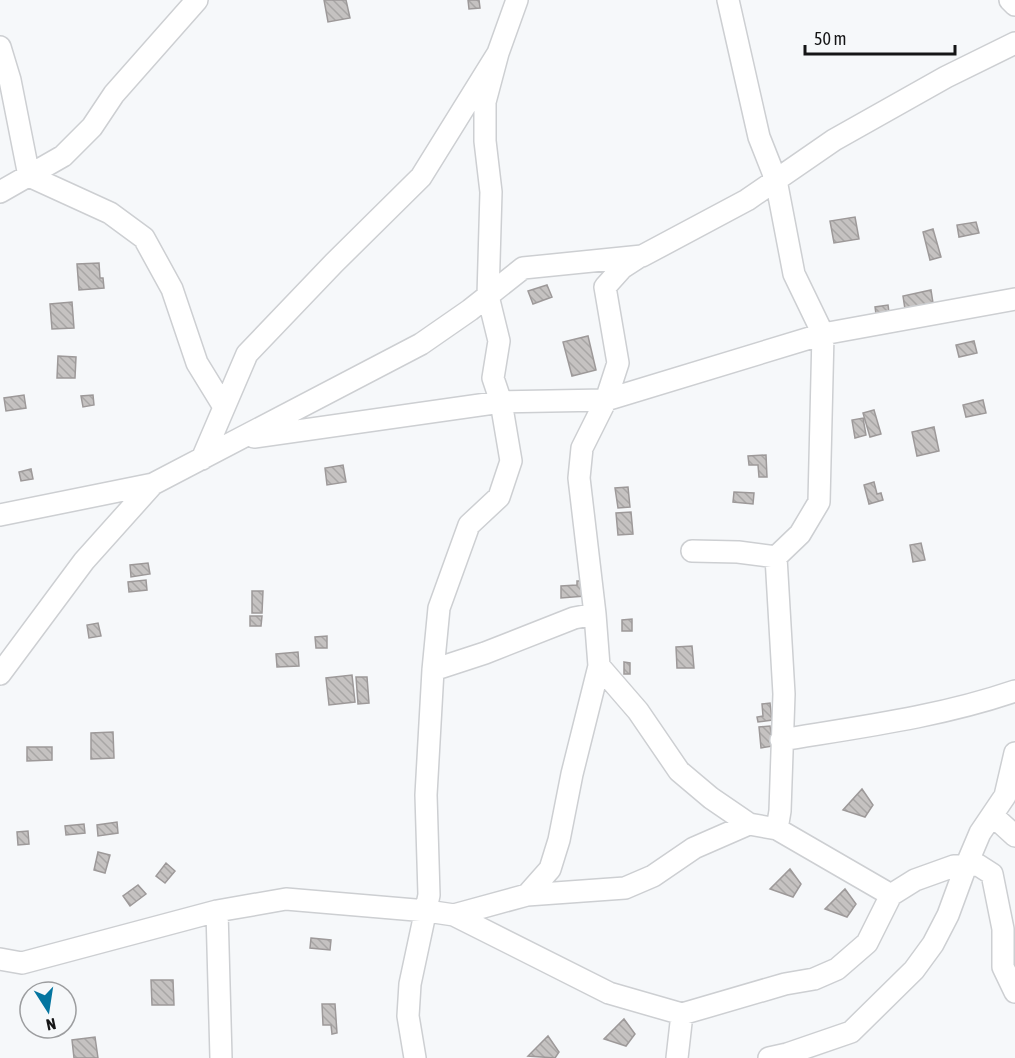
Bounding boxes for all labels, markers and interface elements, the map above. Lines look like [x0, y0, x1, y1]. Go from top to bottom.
scale bar [805, 18, 955, 56]
text: 50 m [814, 28, 846, 49]
north arrow [18, 980, 78, 1040]
text: N [45, 1015, 58, 1034]

